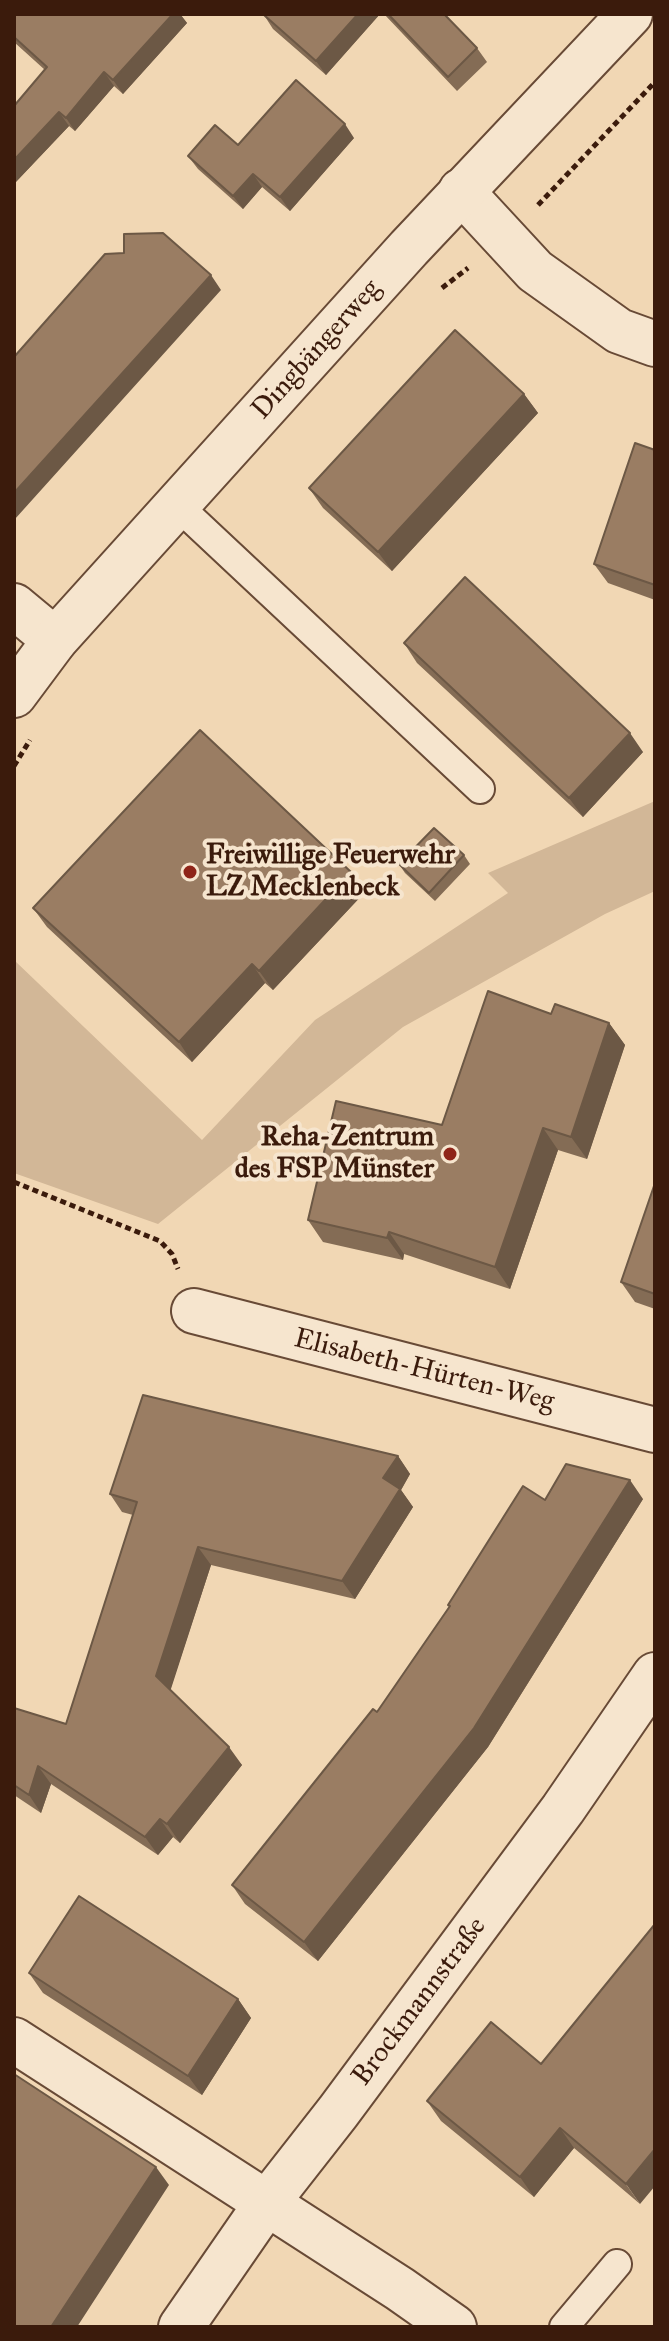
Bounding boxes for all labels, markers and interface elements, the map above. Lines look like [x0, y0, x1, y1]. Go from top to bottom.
street label: Dingbängerweg [245, 273, 389, 427]
place label: Freiwillige Feuerwehr LZ Mecklenbeck [206, 839, 455, 905]
marker: Freiwillige Feuerwehr LZ Mecklenbeck [181, 863, 199, 881]
place label: Reha-Zentrum des FSP Münster [235, 1121, 434, 1187]
marker: Reha-Zentrum des FSP Münster [441, 1145, 459, 1163]
street label: Elisabeth-Hürten-Weg [290, 1322, 558, 1420]
street label: Brockmannstraße [346, 1911, 494, 2093]

